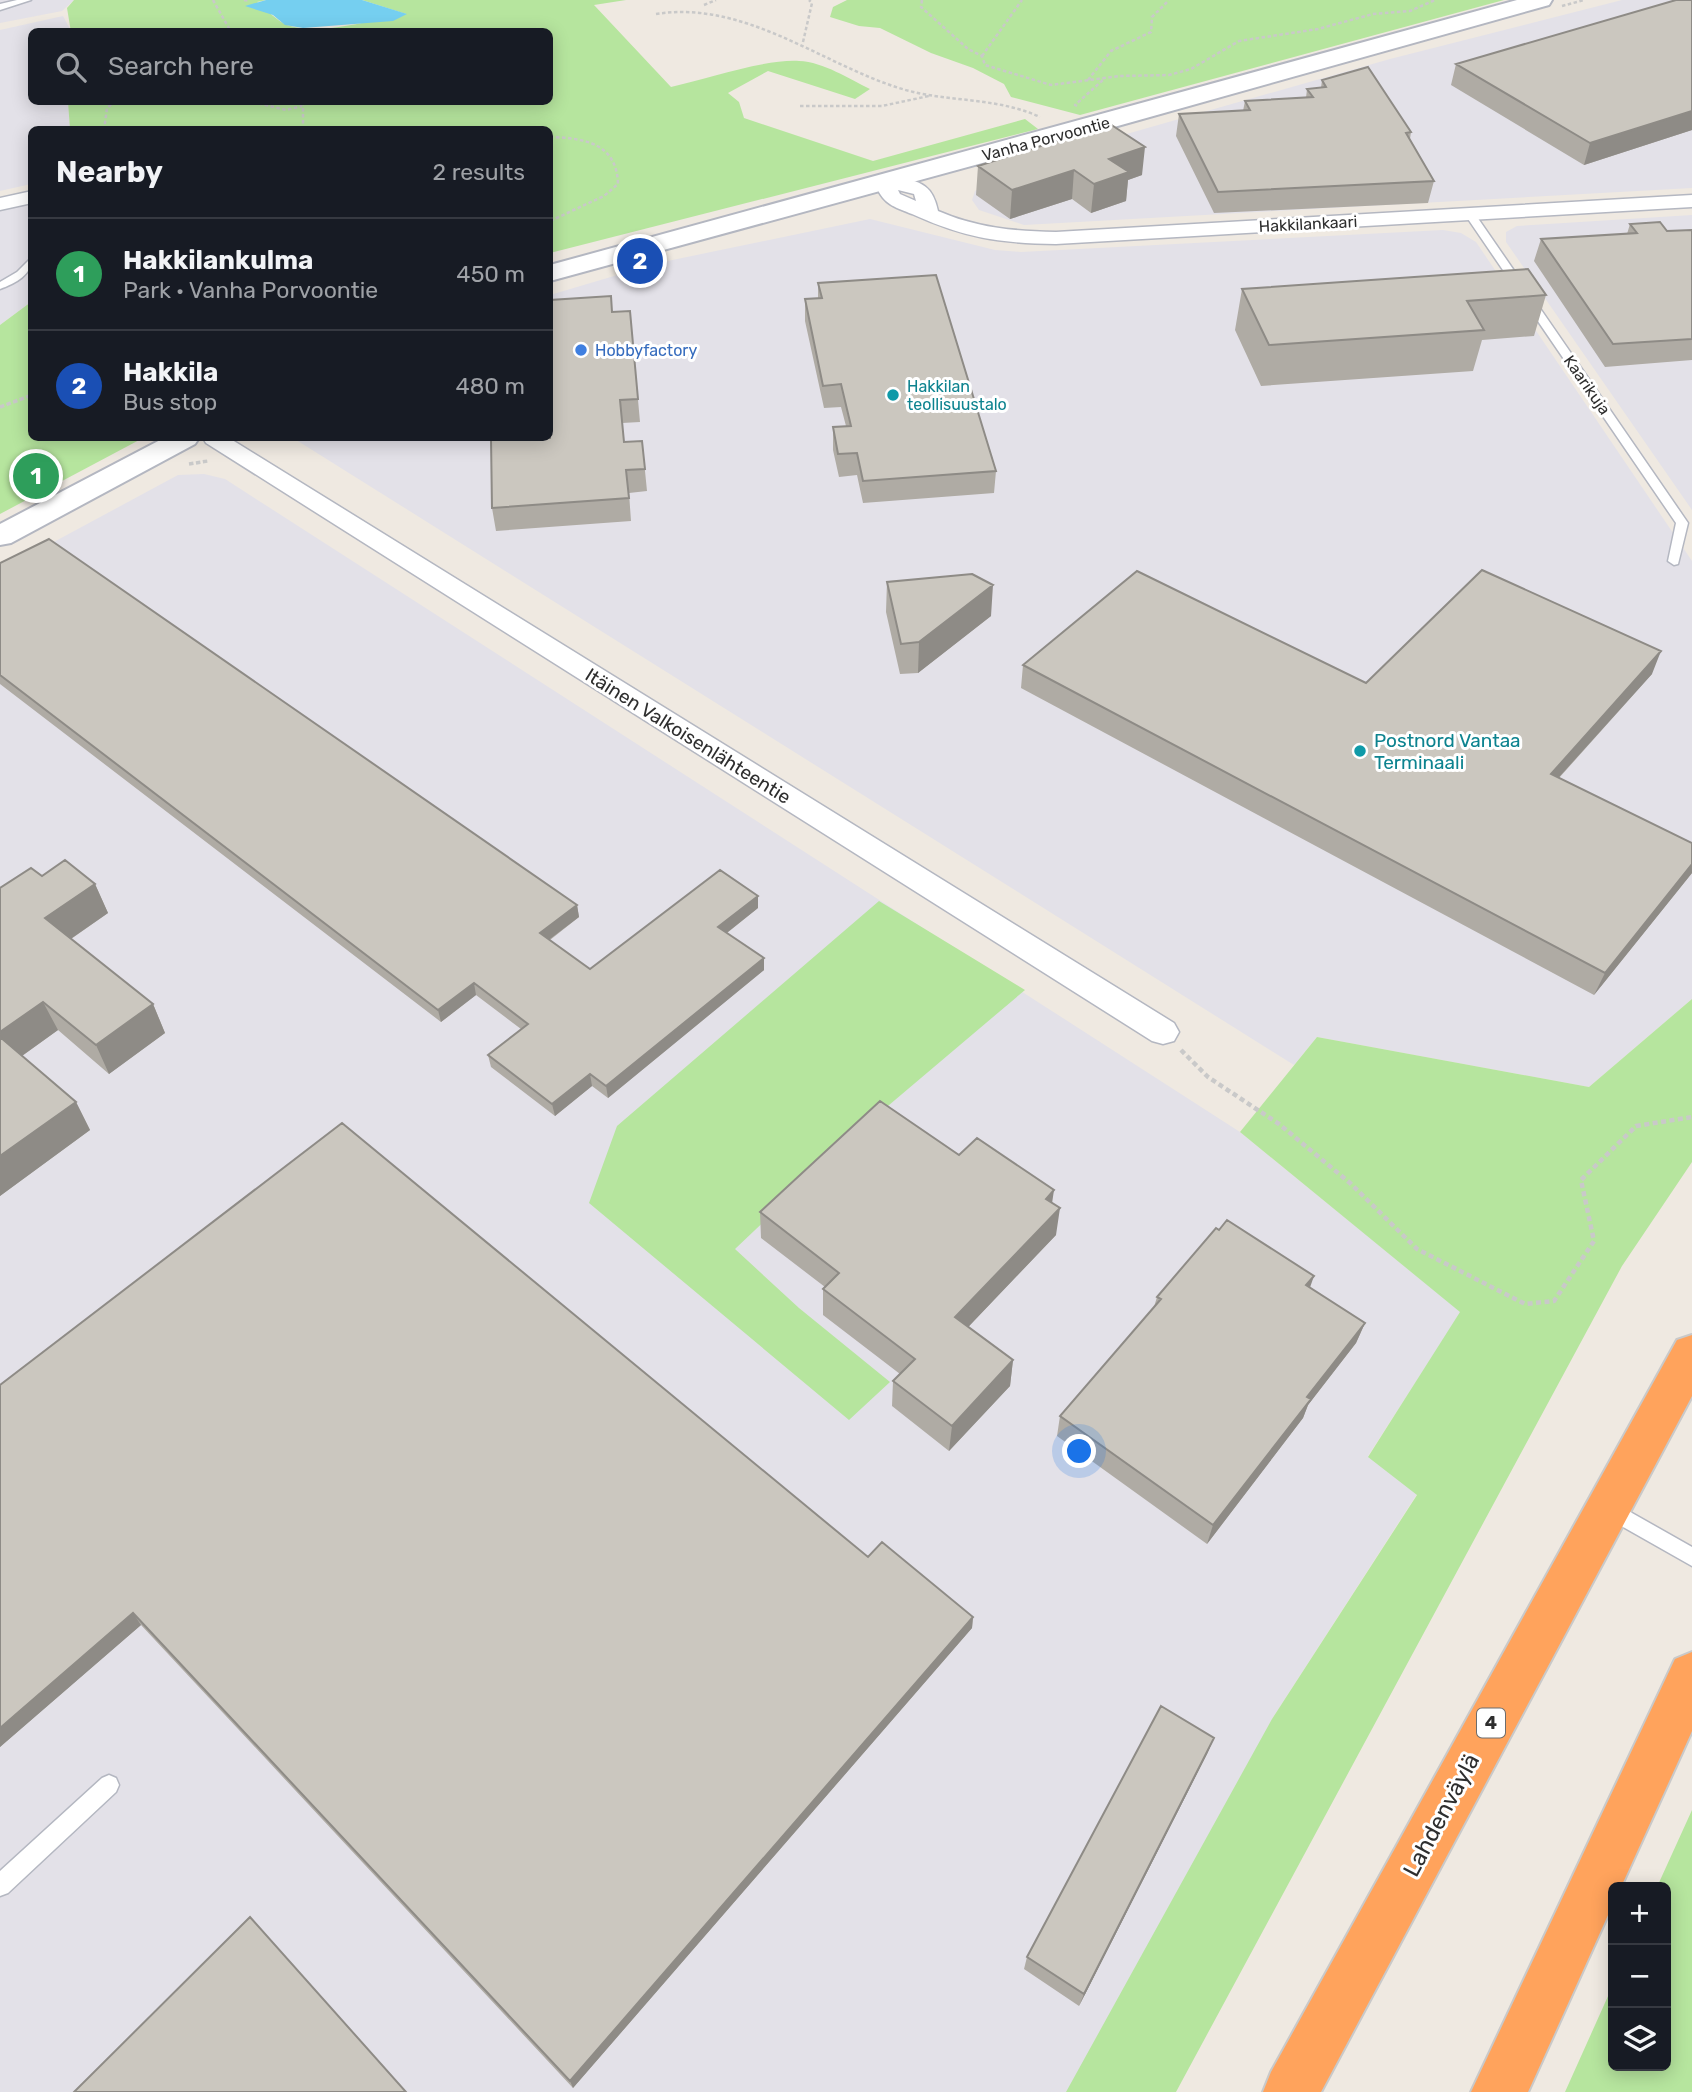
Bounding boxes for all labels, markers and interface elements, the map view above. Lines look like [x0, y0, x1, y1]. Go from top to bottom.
search box [28, 28, 553, 105]
icon: search [52, 48, 90, 86]
text: Search here [108, 51, 254, 82]
street label: Vanha Porvoontie [980, 113, 1112, 165]
text: Nearby [56, 154, 163, 190]
text: 2 results [433, 158, 525, 186]
street label: Hakkilankaari [1258, 212, 1358, 236]
pin: 2 [617, 235, 663, 287]
text: Hakkilankulma [123, 245, 313, 276]
text: 1 [73, 260, 85, 288]
text: 450 m [456, 260, 525, 288]
text: Park · Vanha Porvoontie [123, 276, 378, 304]
place label: Hobbyfactory [595, 341, 697, 360]
marker: Hobbyfactory [573, 342, 589, 358]
street label: Kaarikuja [1560, 352, 1614, 418]
text: Hakkila [123, 357, 218, 388]
text: 2 [72, 372, 86, 400]
text: 480 m [455, 372, 525, 400]
place label: Hakkilan teollisuustalo [907, 377, 1007, 414]
marker: Hakkilan teollisuustalo [885, 387, 901, 403]
text: Bus stop [123, 388, 217, 416]
pin: 1 [13, 450, 59, 502]
street label: Itäinen Valkoisenlähteentie [581, 663, 795, 809]
place label: Postnord Vantaa Terminaali [1374, 729, 1521, 774]
marker: Postnord Vantaa Terminaali [1352, 743, 1368, 759]
your location [1062, 1434, 1096, 1468]
road number: 4 [1477, 1708, 1505, 1738]
street label: Lahdenväylä [1397, 1749, 1485, 1881]
map controls [1608, 1882, 1671, 2071]
button: + [1608, 1882, 1671, 1945]
button: − [1608, 1945, 1671, 2008]
button: layers [1608, 2008, 1671, 2071]

